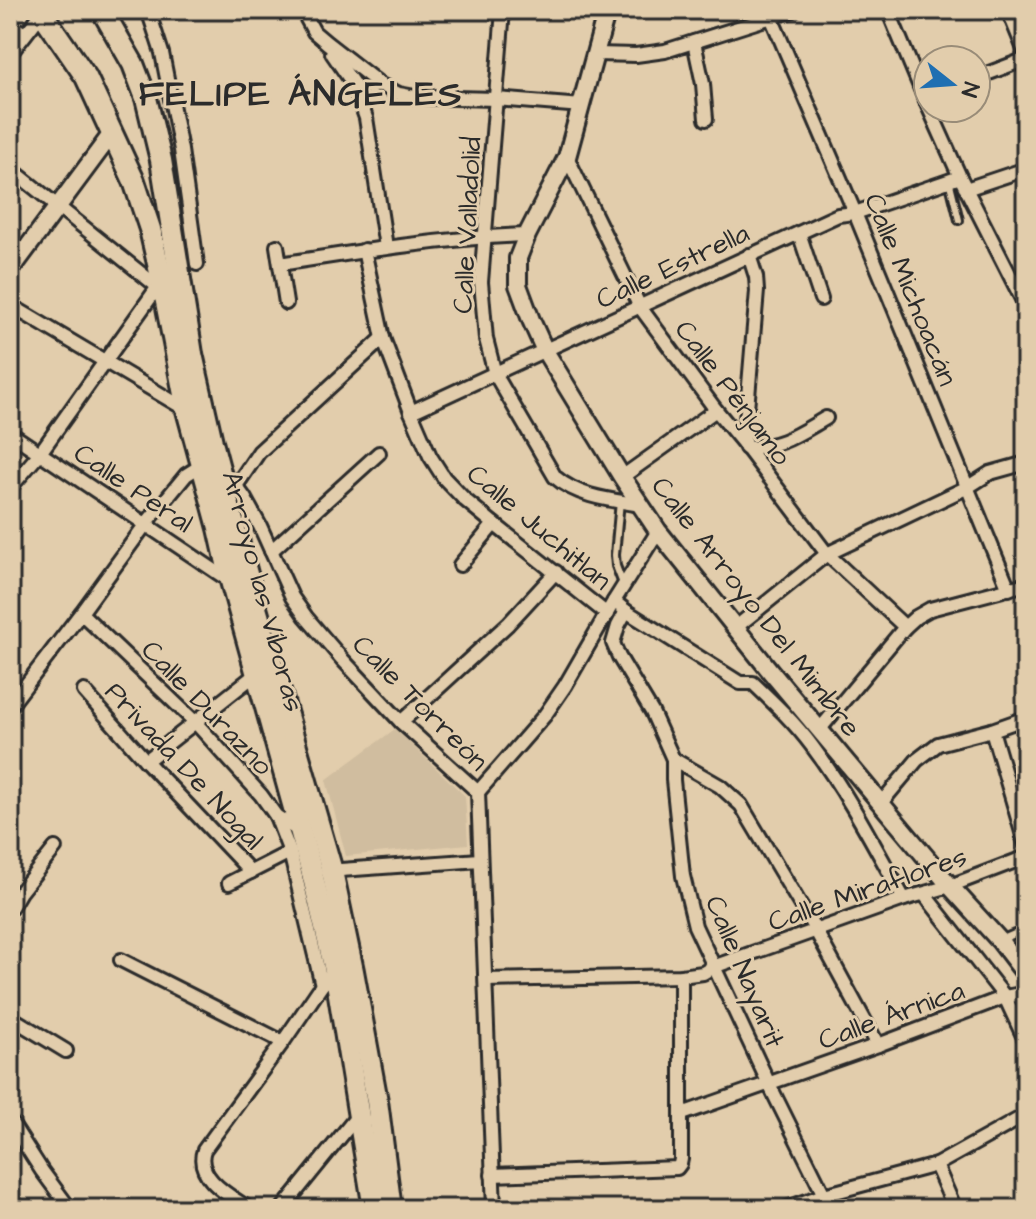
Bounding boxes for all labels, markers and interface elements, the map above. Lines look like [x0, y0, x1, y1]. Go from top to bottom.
north arrow [912, 44, 992, 124]
district label: FELIPE ÁNGELES [139, 69, 463, 120]
text: N [953, 78, 987, 101]
street label: Calle Valladolid [443, 136, 492, 315]
street label: Calle Michoacán [854, 188, 967, 392]
street label: Calle Estrella [590, 214, 756, 319]
street label: Calle Pénjamo [665, 312, 801, 474]
street label: Calle Peral [66, 434, 201, 543]
street label: Calle Juchitlan [458, 455, 620, 599]
street label: Arroyo las Víboras [210, 467, 313, 717]
street label: Calle Arroyo Del Mimbre [640, 469, 870, 746]
street label: Calle Torreón [343, 626, 497, 780]
street label: Calle Durazno [132, 632, 282, 785]
street label: Privada De Nogal [95, 673, 272, 859]
street label: Calle Miraflores [763, 837, 972, 942]
street label: Calle Nayarit [693, 890, 794, 1055]
street label: Calle Árnica [813, 971, 970, 1060]

